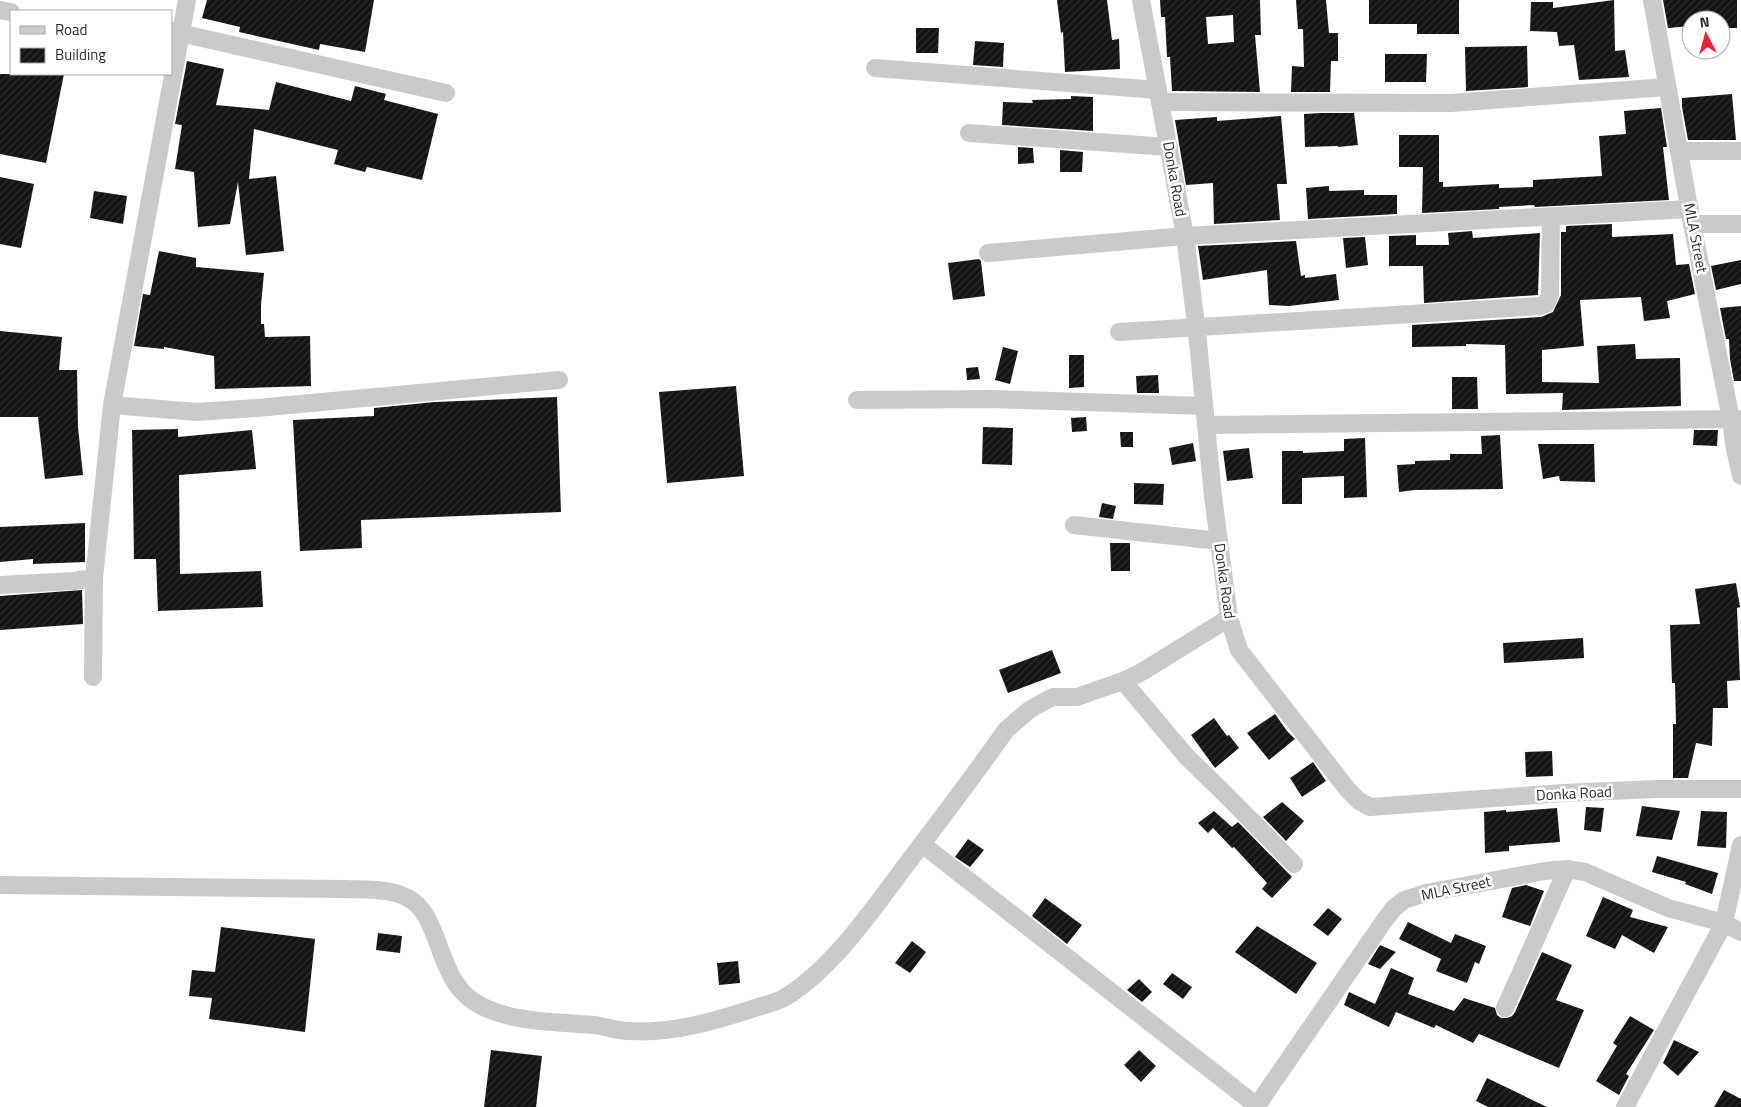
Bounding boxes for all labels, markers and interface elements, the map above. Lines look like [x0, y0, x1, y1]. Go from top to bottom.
legend [10, 10, 172, 75]
north arrow [1681, 10, 1731, 60]
text: N [1699, 11, 1711, 33]
text: Road [55, 18, 87, 41]
text: Building [55, 43, 106, 66]
street label: Donka Road [1157, 140, 1193, 218]
street label: MLA Street [1678, 201, 1714, 276]
street label: Donka Road [1208, 542, 1242, 620]
street label: Donka Road [1535, 780, 1613, 806]
street label: MLA Street [1419, 869, 1494, 907]

